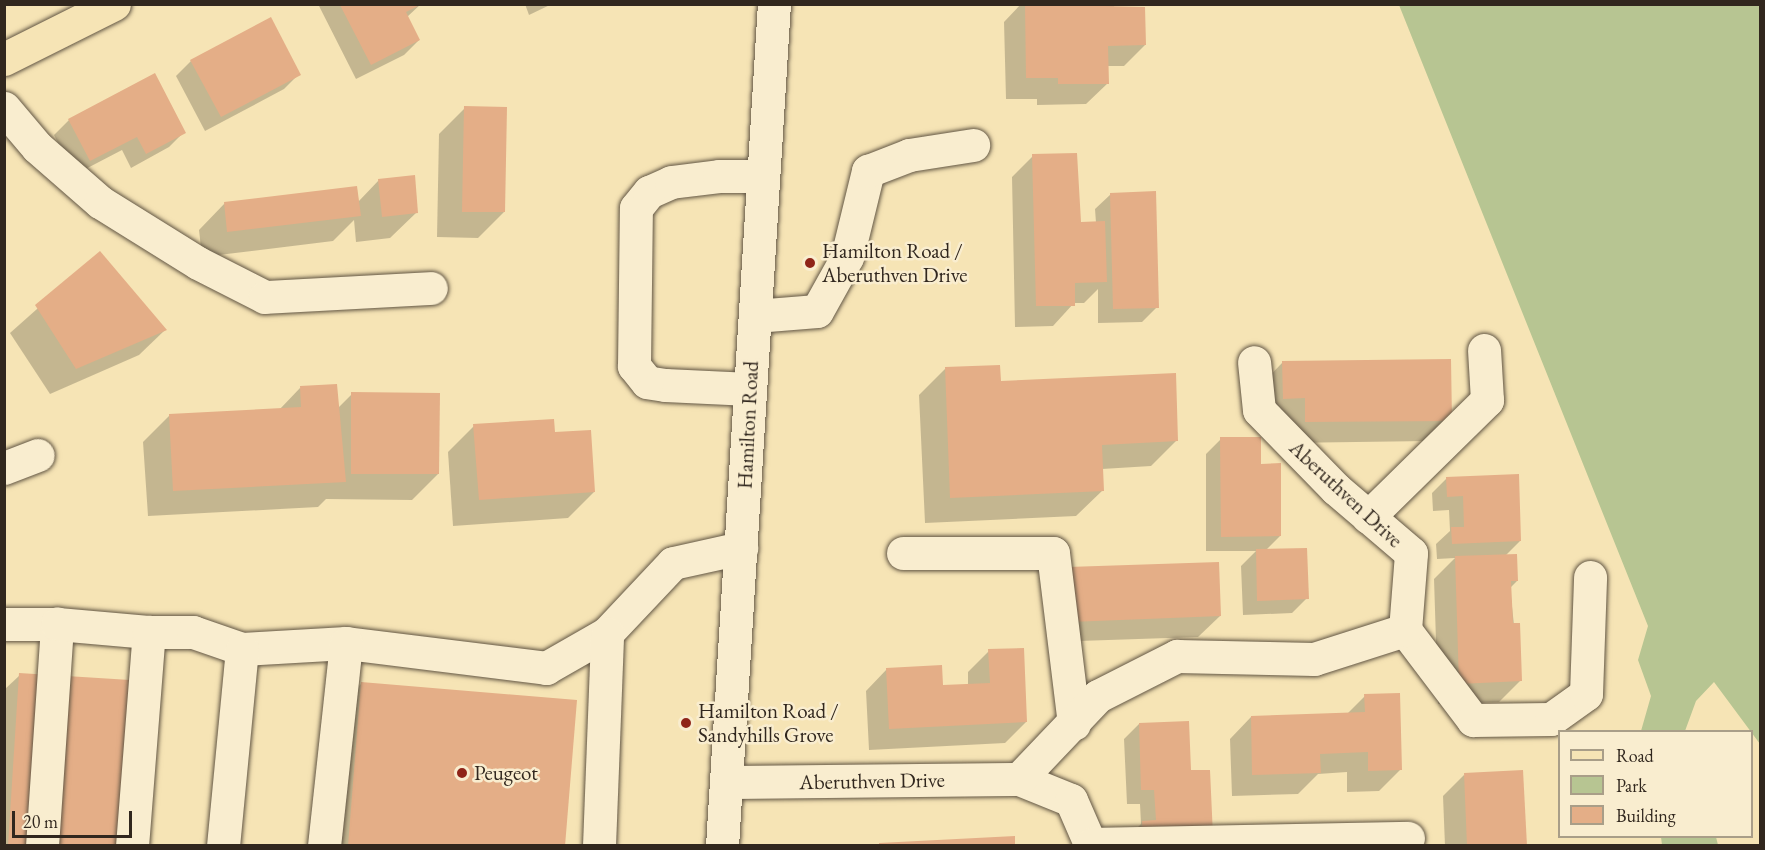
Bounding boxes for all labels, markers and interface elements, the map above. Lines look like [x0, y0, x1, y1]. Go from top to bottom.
place label: Hamilton Road / Aberuthven Drive [822, 238, 968, 288]
marker: Hamilton Road / Aberuthven Drive [803, 256, 817, 270]
street label: Hamilton Road [732, 360, 764, 490]
street label: Aberuthven Drive [1284, 435, 1408, 553]
place label: Hamilton Road / Sandyhills Grove [698, 698, 839, 748]
marker: Hamilton Road / Sandyhills Grove [679, 716, 693, 730]
legend [1558, 730, 1753, 838]
text: Road [1616, 744, 1654, 767]
place label: Peugeot [474, 760, 538, 786]
marker: Peugeot [455, 766, 469, 780]
street label: Aberuthven Drive [799, 767, 945, 795]
text: Park [1616, 774, 1647, 797]
scale bar [15, 799, 135, 837]
text: Building [1616, 804, 1676, 827]
text: 20 m [23, 810, 58, 833]

